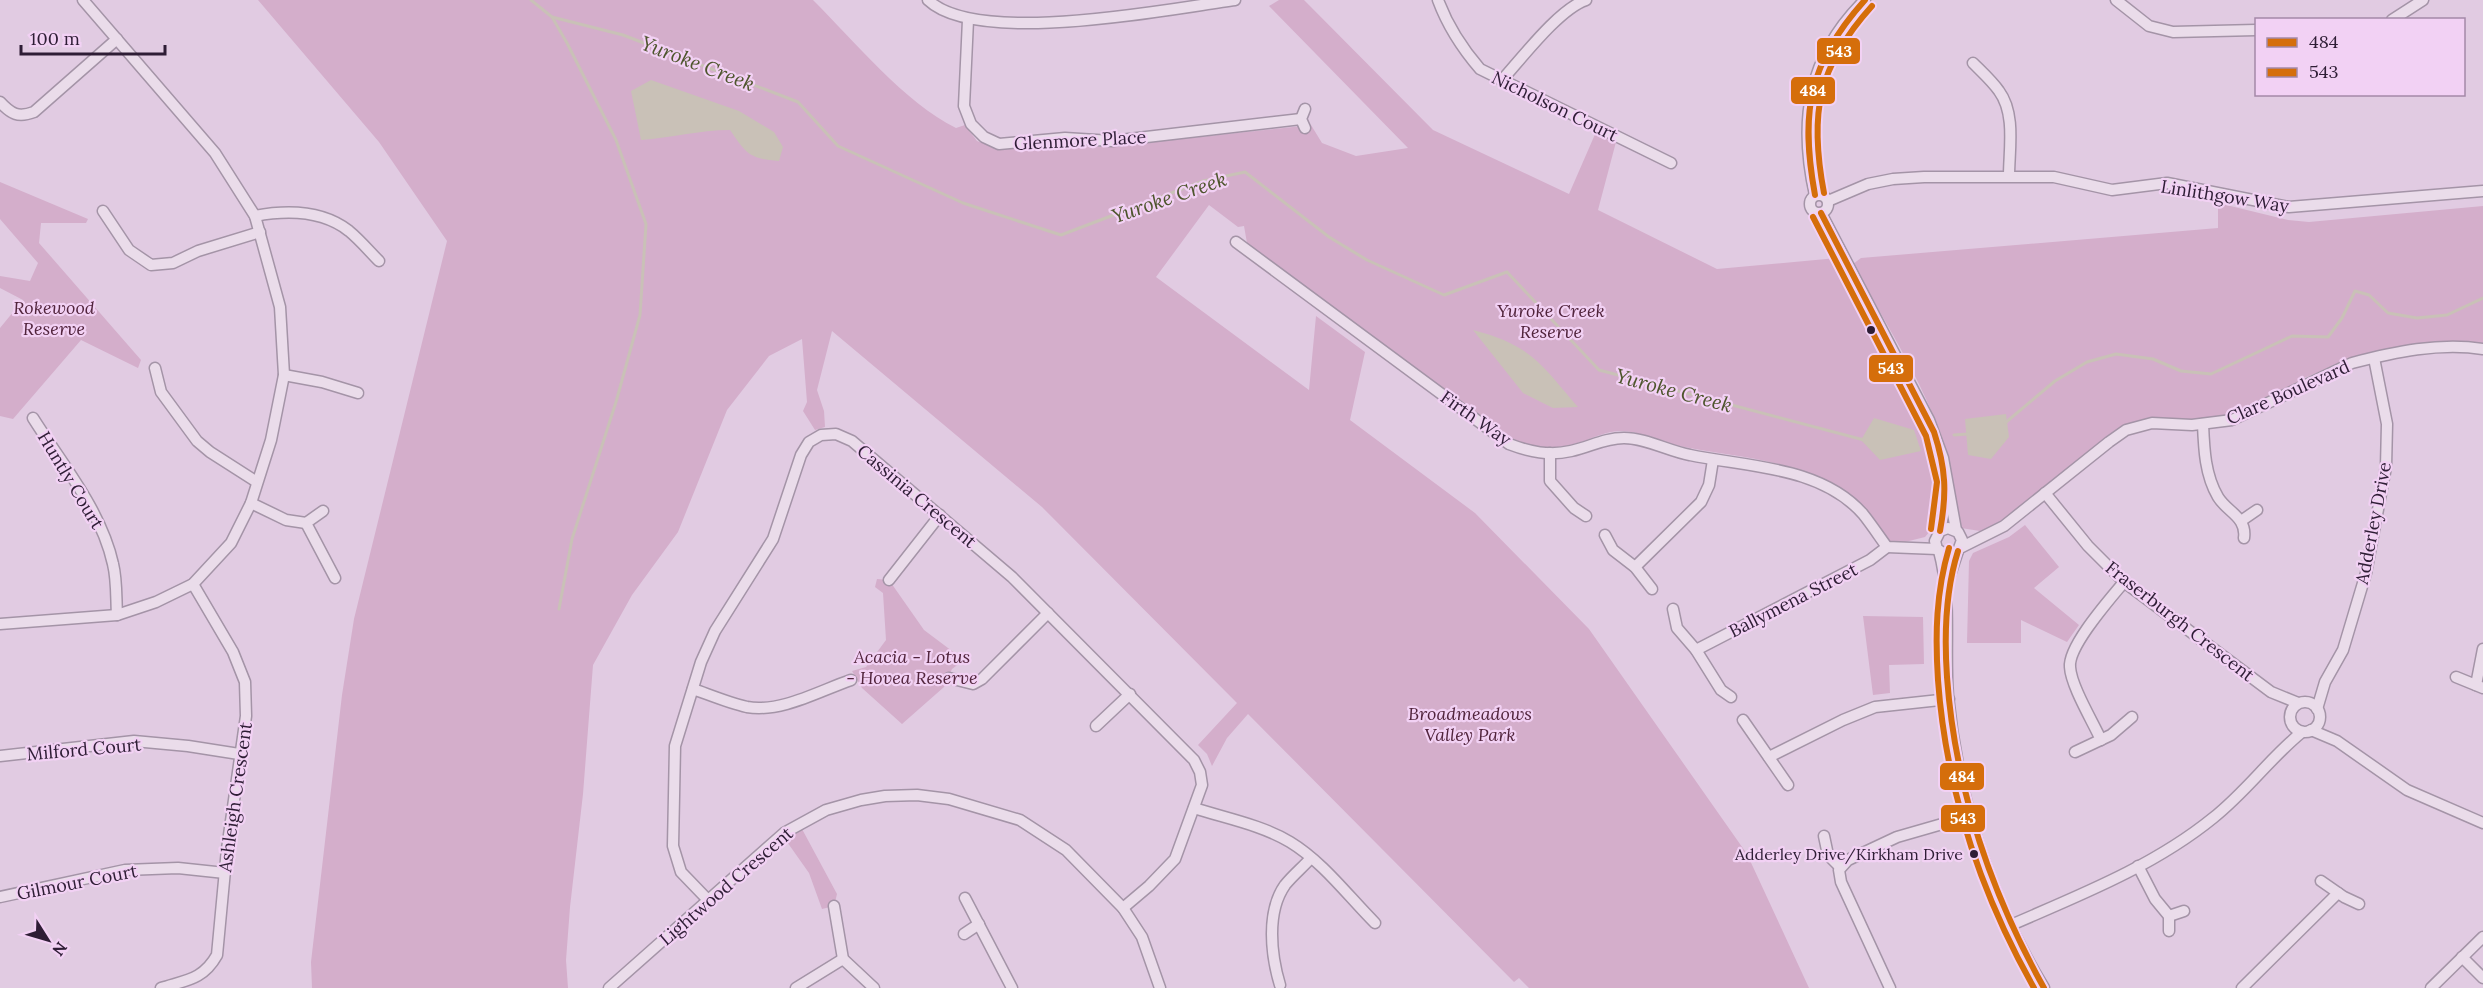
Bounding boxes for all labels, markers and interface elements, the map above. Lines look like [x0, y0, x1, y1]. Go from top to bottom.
scale bar [21, 18, 165, 56]
legend [2255, 18, 2465, 96]
text: 100 m [30, 27, 80, 50]
water label: Yuroke Creek [638, 30, 758, 96]
text: 484 [2309, 30, 2339, 53]
line badge: 543 [1816, 37, 1861, 65]
text: 543 [1826, 41, 1852, 61]
text: 543 [2309, 60, 2339, 83]
street label: Nicholson Court [1488, 65, 1622, 147]
line badge: 484 [1790, 76, 1836, 105]
text: 484 [1800, 80, 1827, 100]
street label: Glenmore Place [1013, 125, 1147, 155]
water label: Yuroke Creek [1108, 166, 1230, 228]
street label: Linlithgow Way [2159, 175, 2291, 218]
park label: Rokewood Reserve [13, 296, 95, 340]
park label: Yuroke Creek Reserve [1497, 299, 1605, 343]
unlabelled marker [1865, 324, 1877, 336]
line badge: 543 [1868, 354, 1914, 383]
street label: Clare Boulevard [2223, 354, 2353, 429]
text: 543 [1878, 358, 1904, 378]
water label: Yuroke Creek [1613, 362, 1735, 418]
street label: Firth Way [1436, 385, 1516, 451]
street label: Huntly Court [33, 427, 109, 533]
street label: Cassinia Crescent [853, 439, 981, 553]
street label: Adderley Drive [2350, 460, 2396, 587]
street label: Fraserburgh Crescent [2101, 556, 2259, 686]
street label: Ballymena Street [1725, 558, 1861, 642]
park label: Acacia - Lotus - Hovea Reserve [846, 645, 978, 689]
park label: Broadmeadows Valley Park [1408, 702, 1532, 746]
street label: Ashleigh Crescent [213, 720, 257, 875]
street label: Milford Court [26, 733, 142, 765]
line badge: 484 [1939, 762, 1985, 791]
text: 484 [1949, 766, 1976, 786]
line badge: 543 [1940, 804, 1986, 833]
text: 543 [1950, 808, 1976, 828]
street label: Lightwood Crescent [654, 822, 798, 950]
place label: Adderley Drive/Kirkham Drive [1734, 844, 1963, 865]
marker: Adderley Drive/Kirkham Drive [1968, 848, 1980, 860]
street label: Gilmour Court [15, 859, 139, 905]
north arrow [18, 910, 78, 970]
text: N [48, 938, 72, 960]

